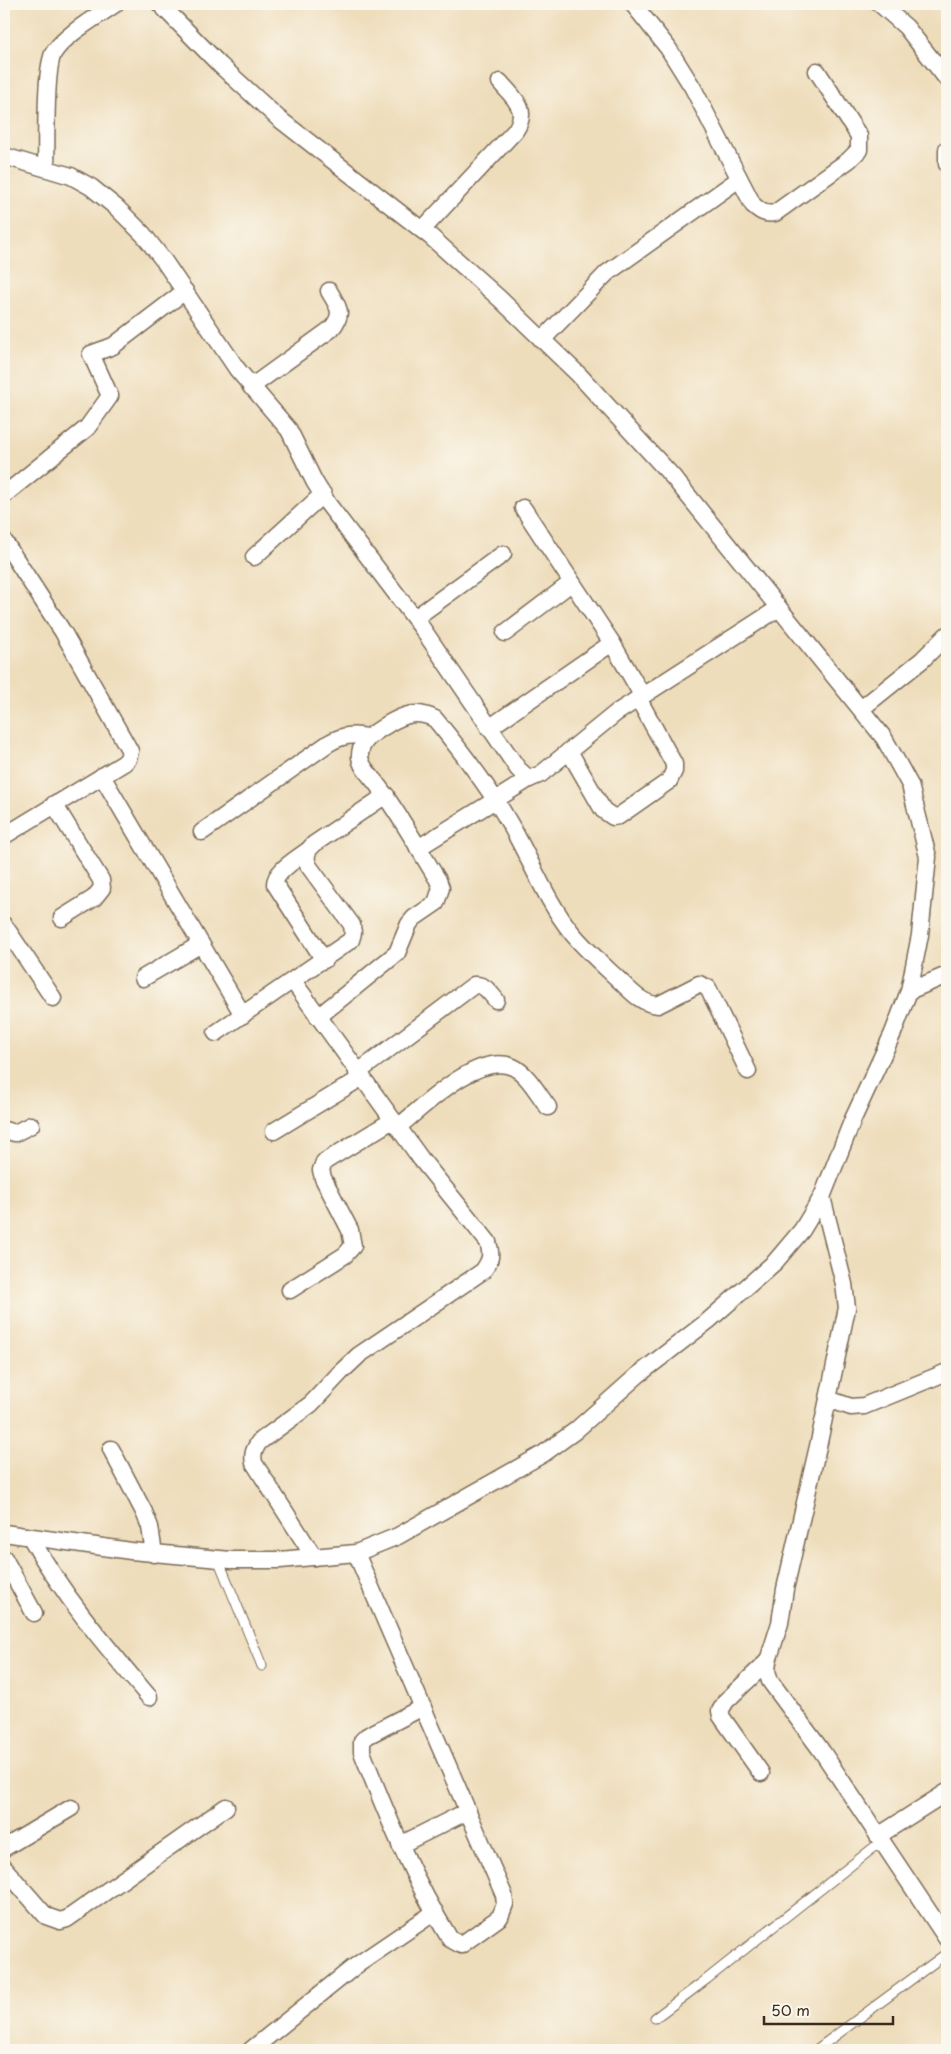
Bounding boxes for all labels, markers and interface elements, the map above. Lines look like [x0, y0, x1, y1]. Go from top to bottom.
scale bar [764, 1994, 892, 2026]
text: 50 m [771, 1998, 810, 2021]

